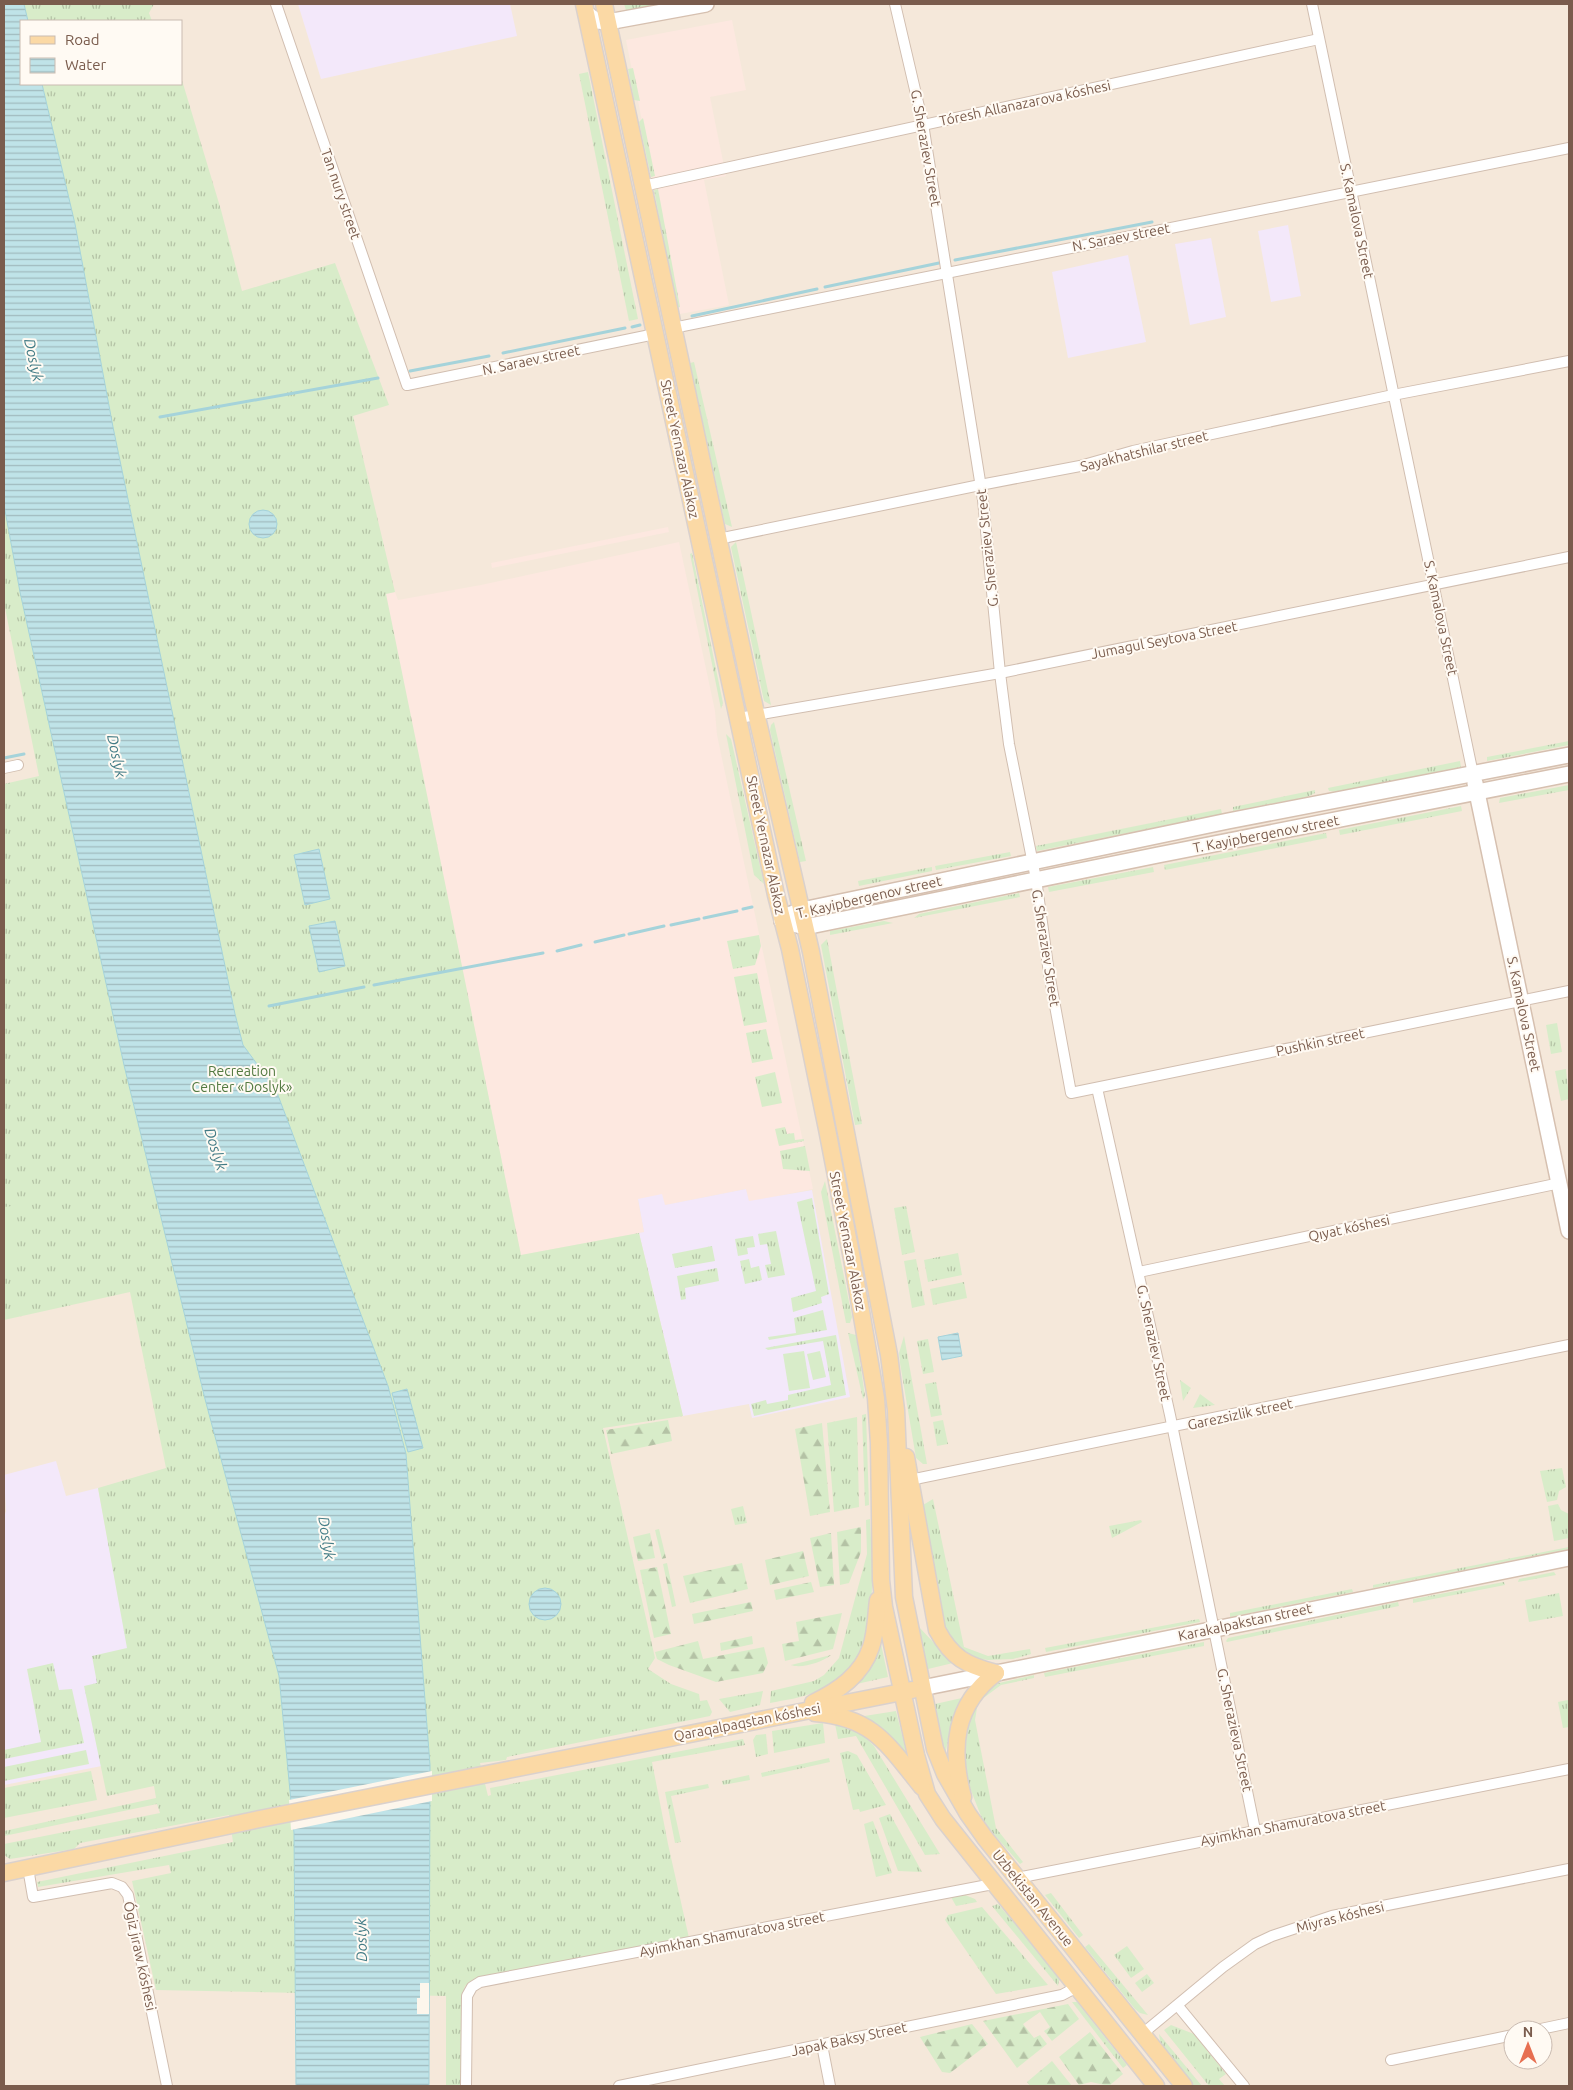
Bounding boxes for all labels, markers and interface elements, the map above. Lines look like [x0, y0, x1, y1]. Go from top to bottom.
legend [20, 20, 182, 85]
text: Road [65, 31, 100, 48]
text: Water [65, 56, 106, 73]
street label: Tóresh Allanazarova kóshesi [938, 77, 1112, 129]
street label: G. Sheraziev Street [908, 88, 944, 208]
street label: Tan nury street [318, 146, 364, 242]
street label: S. Kamalova Street [1337, 162, 1377, 281]
street label: N. Saraev street [1071, 220, 1172, 254]
water label: Doslyk [21, 337, 47, 383]
street label: N. Saraev street [481, 342, 582, 378]
street label: Street Yernazar Alakoz [657, 378, 703, 520]
street label: Sayakhatshilar street [1079, 427, 1210, 475]
street label: G. Sheraziev Street [973, 488, 1001, 608]
street label: S. Kamalova Street [1421, 559, 1461, 678]
street label: Jumagul Seytova Street [1089, 618, 1239, 662]
water label: Doslyk [104, 733, 130, 779]
street label: Street Yernazar Alakoz [743, 774, 789, 916]
street label: T. Kayipbergenov street [1192, 812, 1341, 856]
street label: T. Kayipbergenov street [795, 872, 944, 922]
street label: G. Sheraziev Street [1029, 888, 1063, 1008]
street label: S. Kamalova Street [1504, 955, 1544, 1074]
street label: Pushkin street [1274, 1025, 1366, 1059]
park label: Recreation Center «Doslyk» [192, 1063, 293, 1095]
water label: Doslyk [201, 1126, 231, 1173]
street label: Street Yernazar Alakoz [827, 1170, 869, 1312]
street label: Qıyat kóshesi [1307, 1212, 1391, 1244]
street label: G. Sheraziev Street [1134, 1283, 1174, 1403]
street label: Garezsizlik street [1186, 1395, 1294, 1433]
water label: Doslyk [315, 1515, 339, 1561]
street label: Karakalpakstan street [1177, 1600, 1314, 1644]
street label: G. Sherazieva Street [1214, 1667, 1256, 1794]
street label: Qaraqalpaqstan kóshesi [672, 1700, 822, 1744]
street label: Ayimkhan Shamuratova street [1199, 1797, 1388, 1849]
street label: Uzbekistan Avenue [989, 1847, 1077, 1949]
street label: Miyras kóshesi [1294, 1898, 1386, 1936]
street label: Ógiz jıraw kóshesi [121, 1900, 160, 2012]
street label: Ayimkhan Shamuratova street [638, 1908, 827, 1960]
water label: Doslyk [352, 1918, 370, 1962]
street label: Japak Baksy Street [790, 2019, 909, 2059]
north arrow [1503, 2020, 1553, 2070]
text: N [1523, 2024, 1533, 2040]

